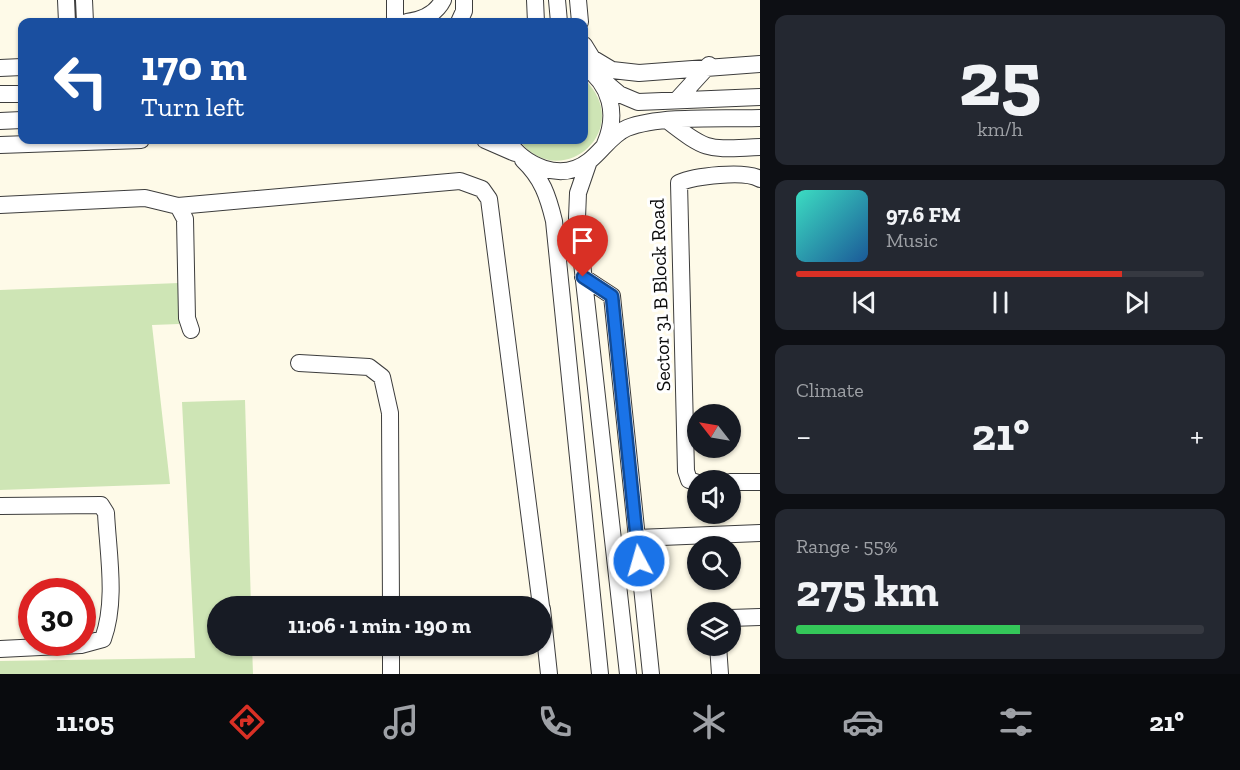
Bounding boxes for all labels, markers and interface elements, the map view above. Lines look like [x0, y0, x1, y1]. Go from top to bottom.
text: 25 [959, 31, 1041, 125]
text: 170 m [141, 40, 247, 91]
icon: left [42, 42, 120, 120]
text: Turn left [141, 91, 244, 123]
text: km/h [977, 117, 1023, 141]
street label: Sector 31 B Block Road [645, 198, 675, 392]
text: 97.6 FM [886, 201, 961, 228]
pin [557, 215, 608, 277]
icon: arrive [566, 224, 599, 257]
text: Music [886, 228, 938, 252]
icon: previous [848, 286, 881, 319]
icon: pause [984, 286, 1017, 319]
icon: next [1120, 286, 1153, 319]
text: Climate [796, 378, 864, 402]
north arrow [687, 404, 741, 458]
map controls [687, 404, 741, 656]
text: 21° [972, 408, 1030, 462]
text: − [796, 416, 811, 455]
text: + [1190, 416, 1204, 455]
button: sound [687, 470, 741, 524]
position arrow [607, 529, 671, 593]
text: Range · 55% [796, 534, 898, 558]
button: search [687, 536, 741, 590]
text: 275 km [796, 564, 939, 618]
speed limit sign: 30 [18, 578, 96, 656]
button: layers [687, 602, 741, 656]
text: 11:06 · 1 min · 190 m [288, 612, 471, 639]
icon: directions [226, 701, 268, 743]
icon: music [380, 701, 422, 743]
icon: phone [534, 701, 576, 743]
icon: climate [688, 701, 730, 743]
icon: car [842, 701, 884, 743]
icon: filters [995, 701, 1037, 743]
text: 11:05 [56, 706, 114, 738]
text: 21° [1149, 706, 1184, 738]

